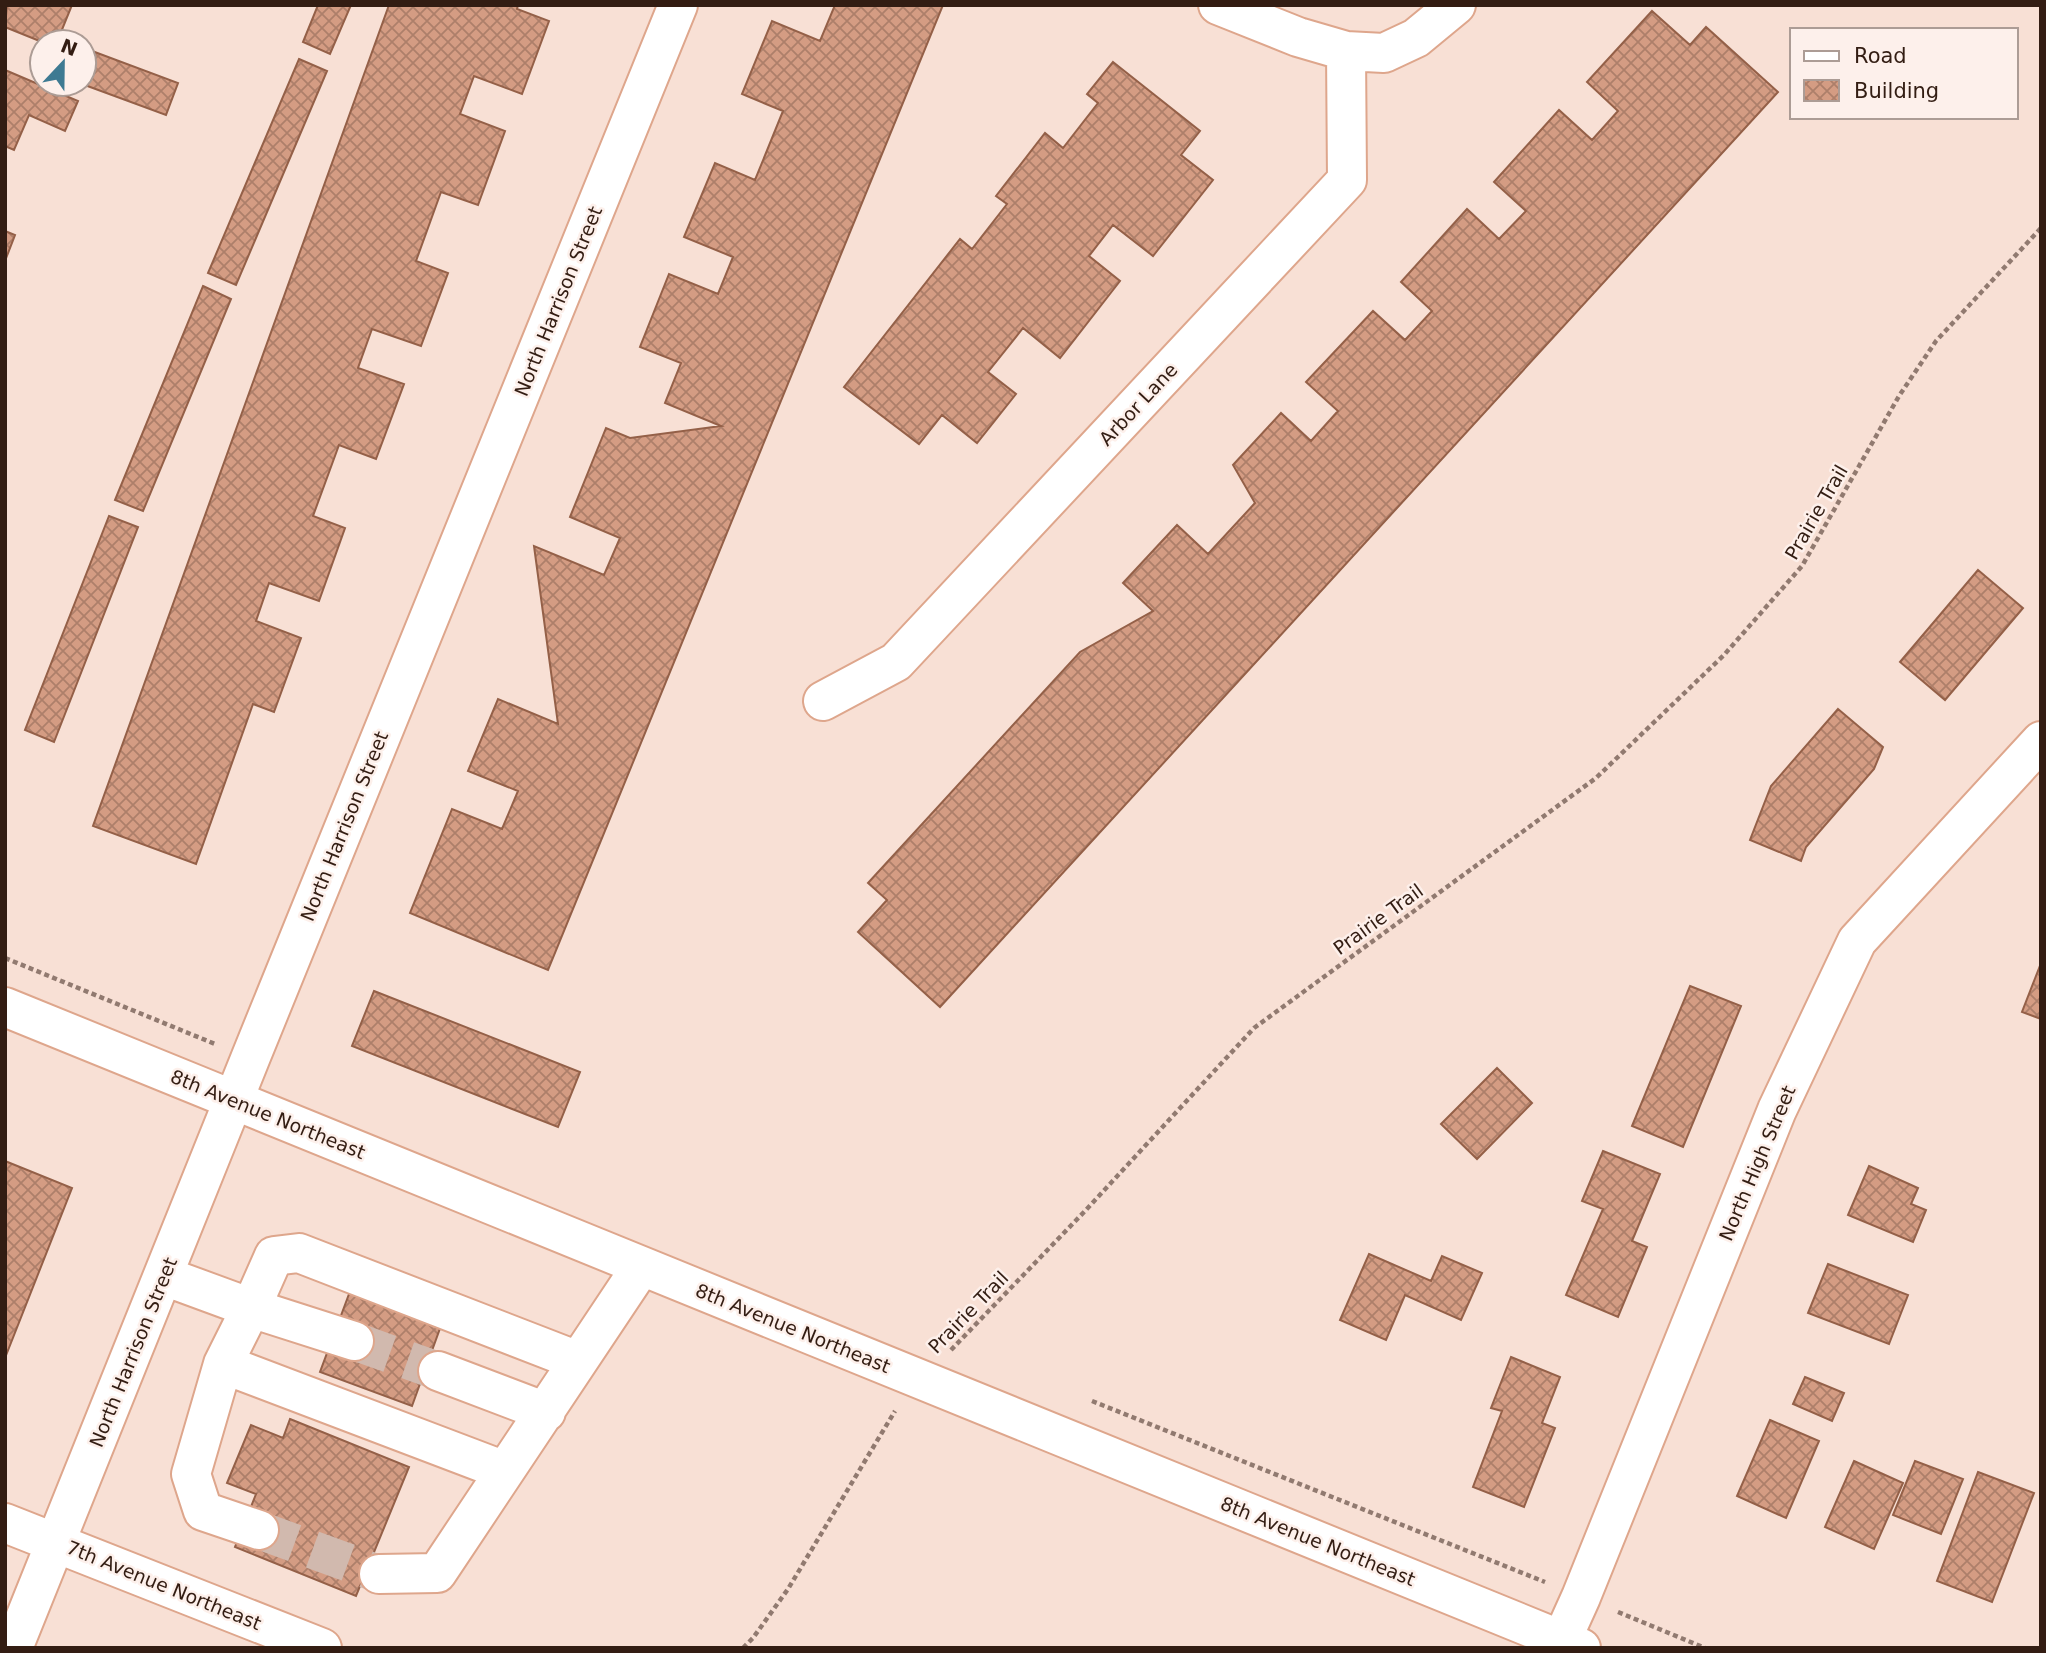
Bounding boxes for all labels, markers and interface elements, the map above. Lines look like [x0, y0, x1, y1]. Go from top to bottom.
north arrow [28, 28, 98, 98]
legend [1790, 28, 2018, 119]
text: N [58, 34, 81, 60]
text: Road [1854, 44, 1907, 68]
text: Building [1854, 79, 1939, 103]
street label: North Harrison Street [510, 203, 606, 399]
street label: Arbor Lane [1094, 358, 1182, 450]
street label: Prairie Trail [1780, 461, 1852, 563]
street label: North Harrison Street [296, 728, 392, 924]
street label: Prairie Trail [1329, 879, 1427, 959]
street label: 8th Avenue Northeast [167, 1065, 369, 1163]
street label: North High Street [1714, 1082, 1800, 1244]
street label: North Harrison Street [85, 1254, 181, 1450]
street label: Prairie Trail [923, 1266, 1013, 1358]
street label: 8th Avenue Northeast [692, 1279, 894, 1377]
street label: 8th Avenue Northeast [1217, 1492, 1419, 1590]
street label: 7th Avenue Northeast [63, 1536, 265, 1634]

